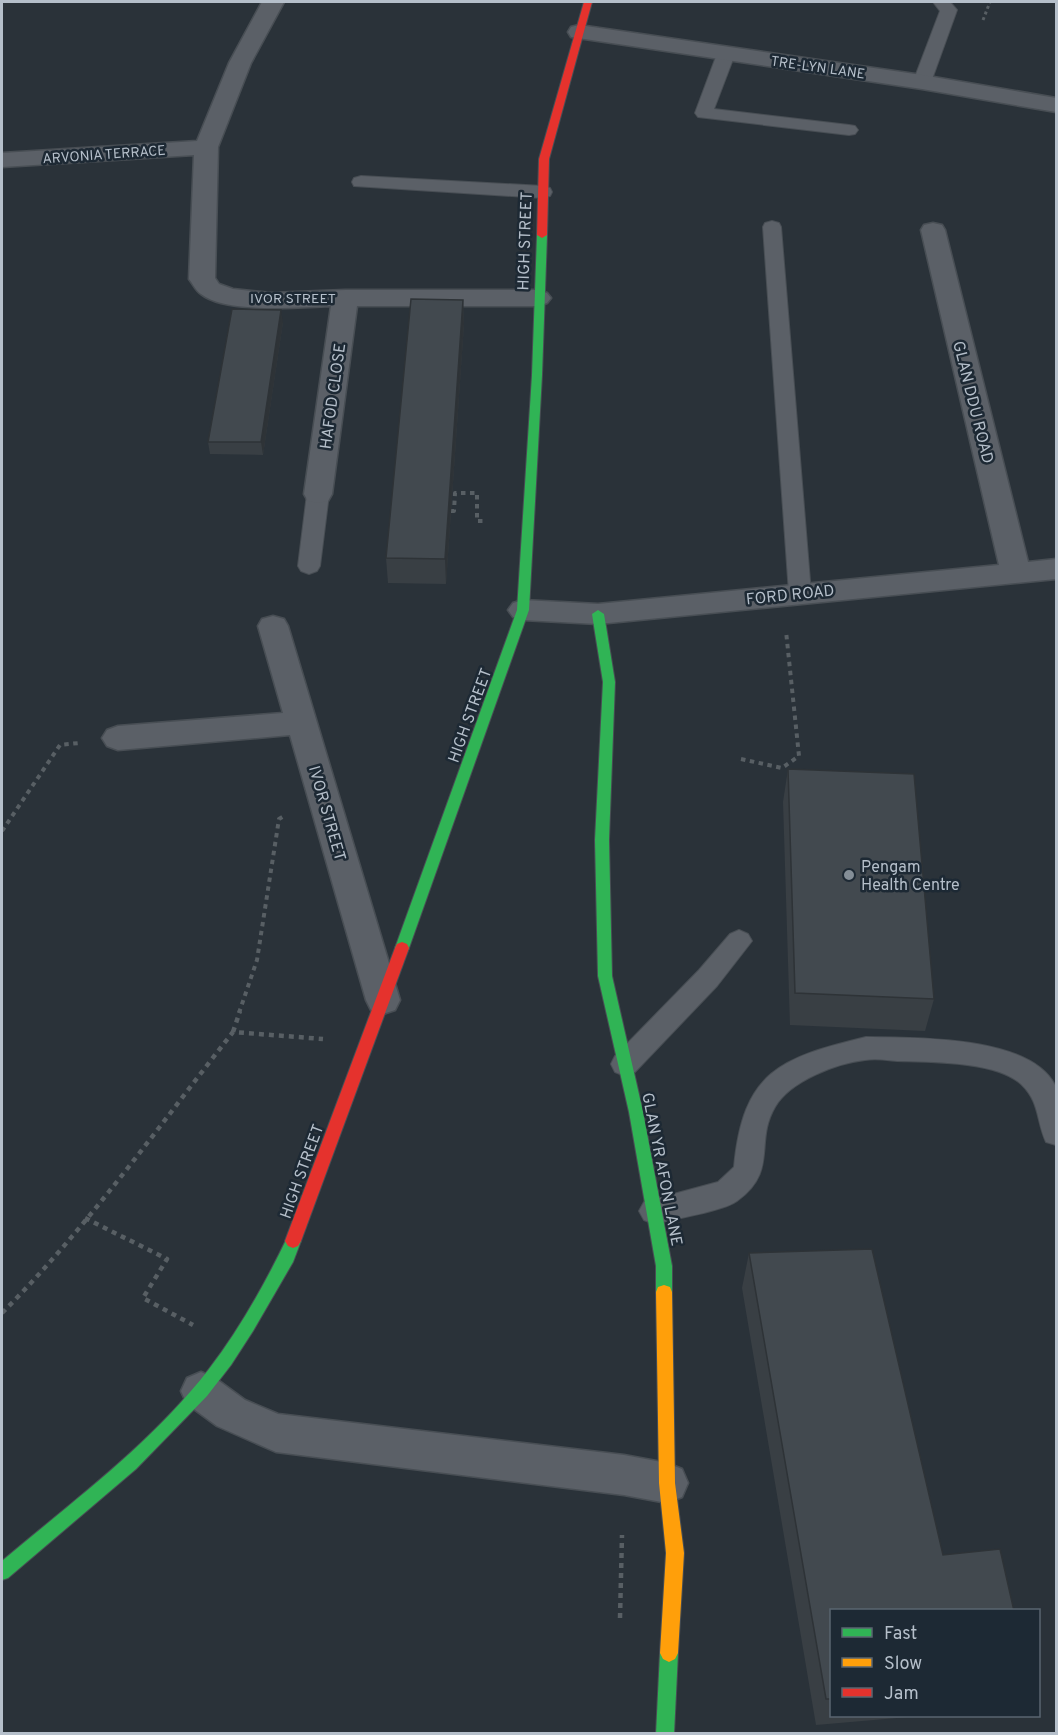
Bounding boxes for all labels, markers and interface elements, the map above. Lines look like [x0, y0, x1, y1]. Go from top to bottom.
street label: TRE-LYN LANE [770, 53, 866, 84]
street label: ARVONIA TERRACE [42, 143, 166, 168]
street label: HIGH STREET [514, 191, 538, 291]
street label: IVOR STREET [250, 291, 336, 308]
street label: GLAN DDU ROAD [947, 339, 997, 466]
street label: HAFOD CLOSE [317, 342, 351, 451]
street label: FORD ROAD [745, 581, 835, 611]
street label: HIGH STREET [445, 666, 497, 766]
street label: IVOR STREET [303, 764, 349, 864]
place label: Pengam Health Centre [861, 858, 960, 896]
marker: Pengam Health Centre [842, 868, 856, 882]
street label: GLAN YR AFON LANE [636, 1091, 686, 1248]
street label: HIGH STREET [277, 1122, 329, 1222]
legend [830, 1609, 1040, 1717]
text: Fast [884, 1623, 917, 1646]
text: Slow [884, 1653, 922, 1676]
text: Jam [884, 1683, 919, 1706]

